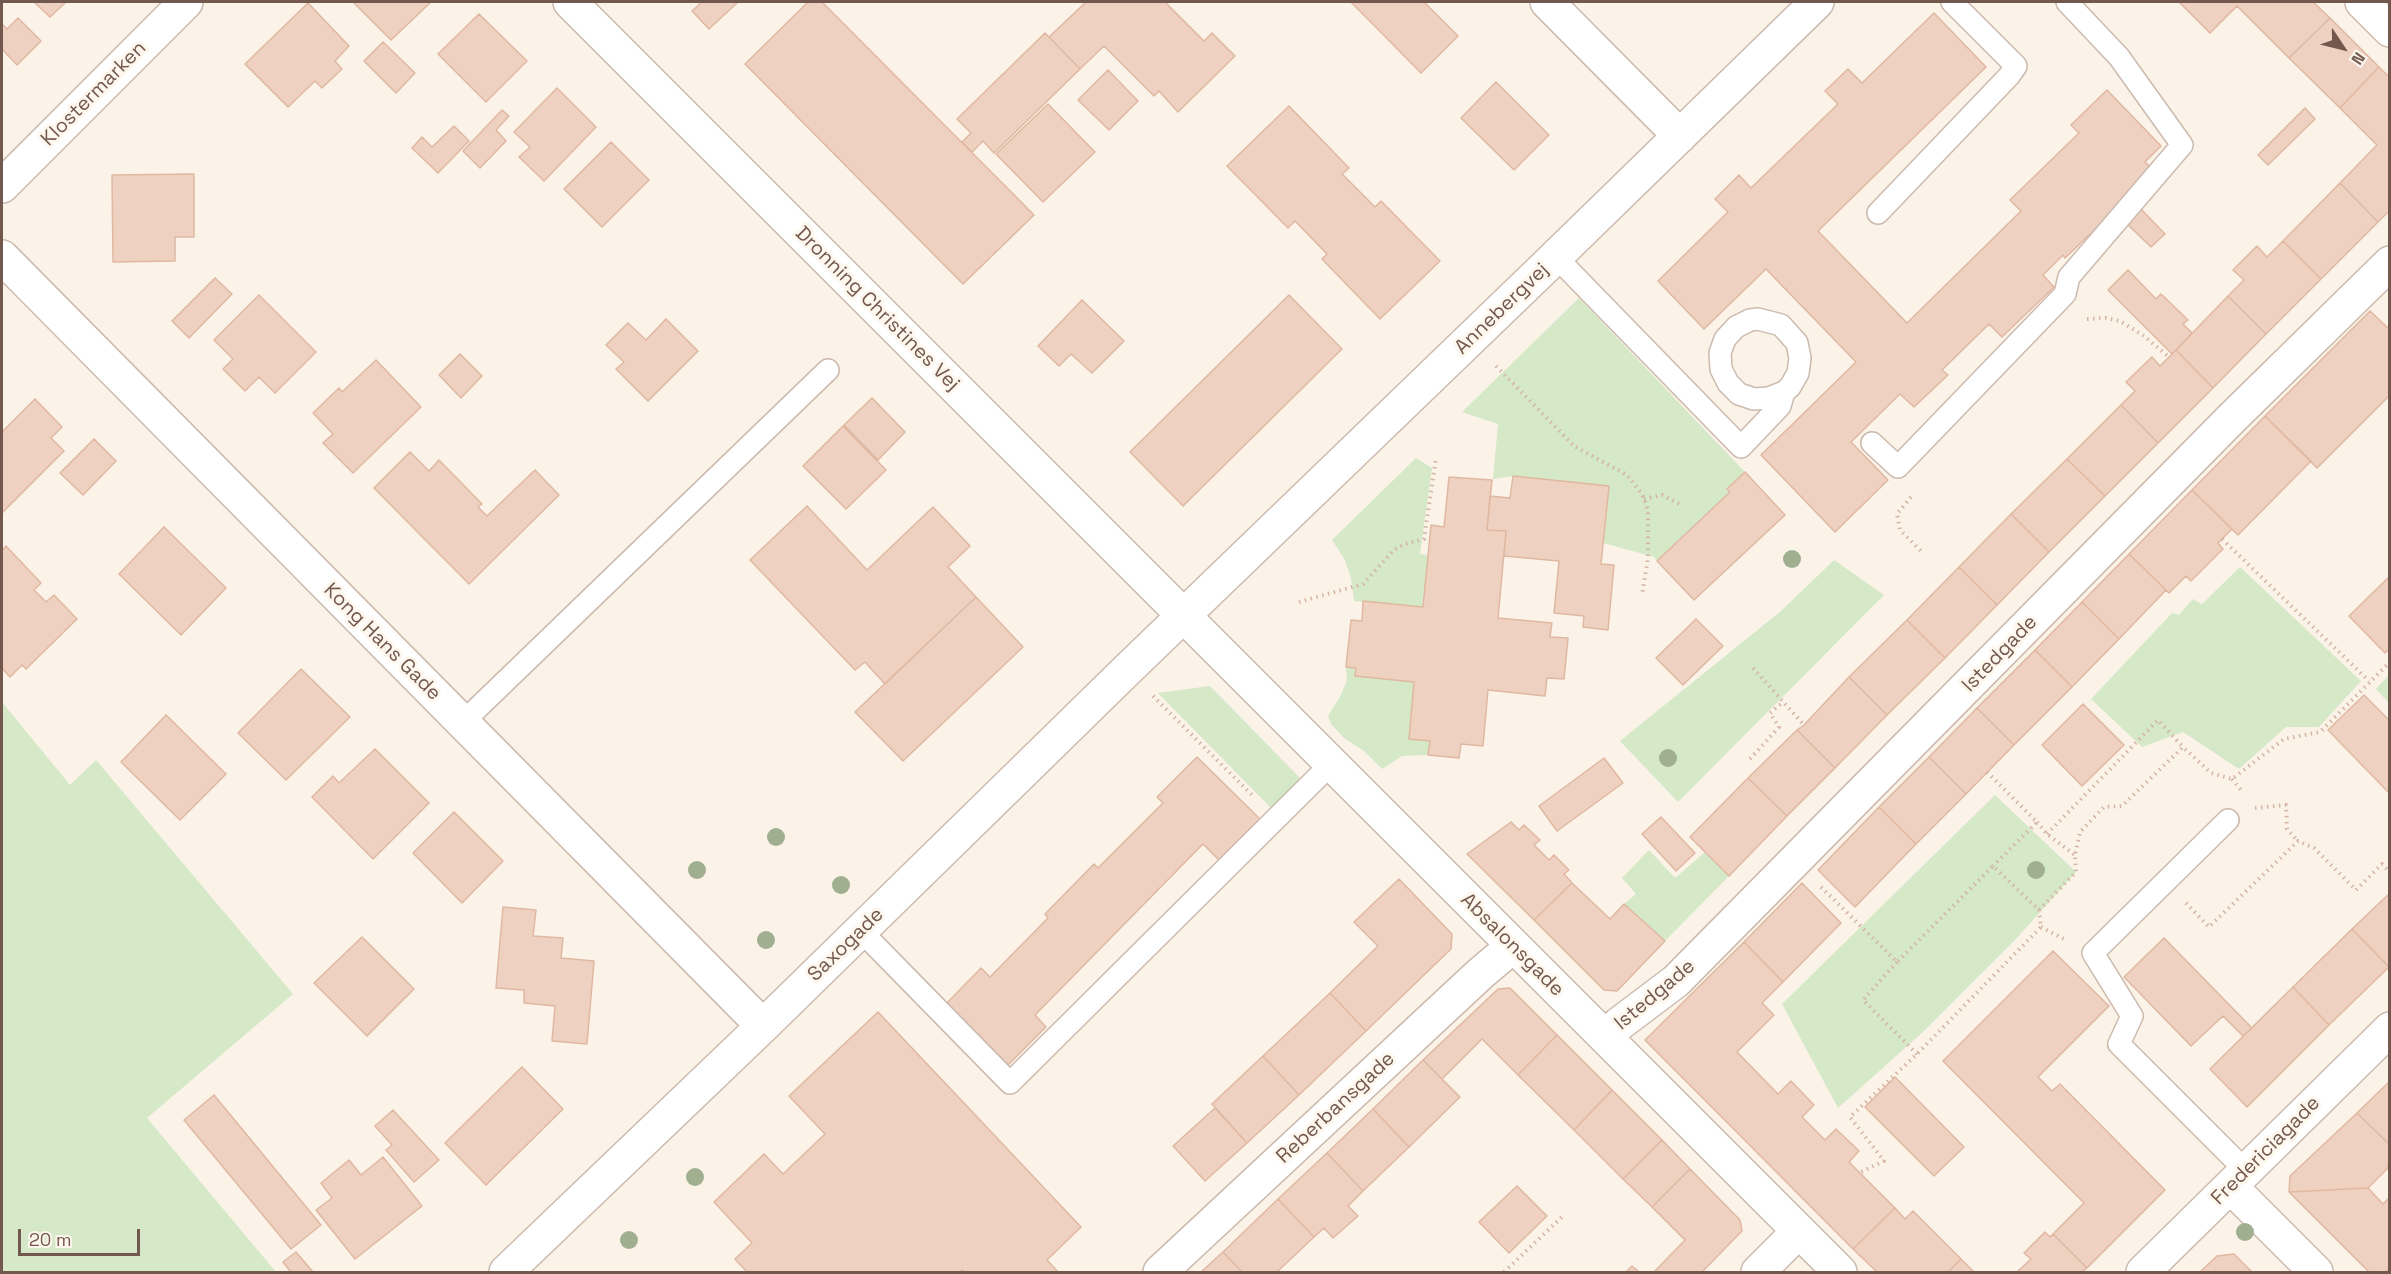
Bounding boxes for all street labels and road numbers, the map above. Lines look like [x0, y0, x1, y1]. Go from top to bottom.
street label: Klostermarken [37, 37, 151, 151]
street label: Dronning Christines Vej [790, 222, 964, 396]
street label: Annebergvej [1450, 258, 1554, 360]
street label: Kong Hans Gade [318, 578, 446, 706]
street label: Istedgade [1957, 611, 2043, 697]
street label: Absalonsgade [1455, 888, 1569, 1002]
street label: Saxogade [803, 903, 889, 987]
street label: Istedgade [1610, 954, 1700, 1036]
street label: Reberbansgade [1272, 1047, 1400, 1169]
street label: Fredericiagade [2207, 1092, 2325, 1210]

